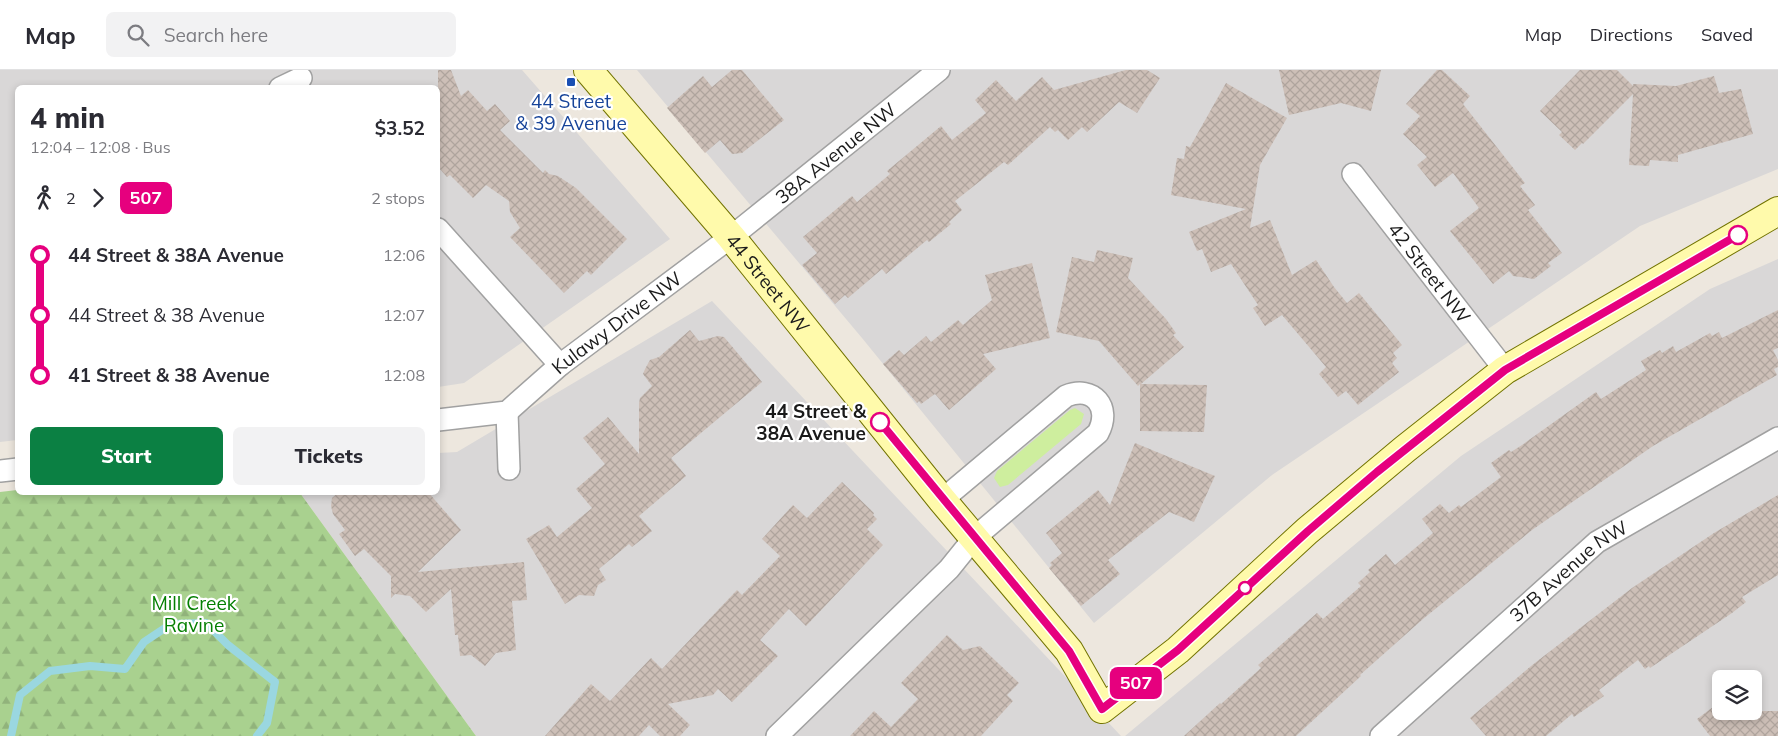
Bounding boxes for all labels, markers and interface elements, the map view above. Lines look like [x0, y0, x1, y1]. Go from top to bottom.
search box [106, 12, 456, 57]
text: Map [25, 20, 76, 50]
icon: search [124, 21, 152, 49]
text: Search here [164, 23, 268, 47]
text: Map [1525, 23, 1562, 46]
text: Directions [1590, 23, 1673, 46]
text: Saved [1701, 23, 1753, 46]
marker: 44 Street & 39 Avenue [565, 76, 577, 88]
place label: 44 Street & 39 Avenue [515, 89, 627, 135]
street label: 38A Avenue NW [770, 97, 901, 209]
text: 4 min [30, 100, 105, 135]
text: $3.52 [375, 116, 425, 140]
text: 12:04 – 12:08 · Bus [30, 137, 171, 157]
icon: walk [30, 184, 58, 212]
icon: forward [84, 184, 112, 212]
text: 507 [130, 186, 162, 209]
text: 2 [66, 188, 76, 208]
text: 2 stops [371, 188, 425, 208]
street label: 42 Street NW [1383, 218, 1476, 328]
unlabelled marker [1728, 225, 1748, 245]
street label: 44 Street NW [721, 229, 815, 338]
text: 44 Street & 38A Avenue [68, 243, 284, 267]
text: 12:06 [383, 245, 425, 265]
street label: Kulawy Drive NW [546, 266, 687, 379]
text: 44 Street & 38 Avenue [68, 303, 265, 327]
text: 12:07 [383, 305, 425, 325]
text: 41 Street & 38 Avenue [68, 363, 270, 387]
text: 12:08 [383, 365, 425, 385]
place label: 44 Street & 38A Avenue [756, 399, 867, 445]
marker: 44 Street & 38A Avenue [870, 412, 890, 432]
button: Start [30, 427, 223, 485]
button: Tickets [233, 427, 425, 485]
street label: 37B Avenue NW [1504, 515, 1632, 627]
unlabelled marker [1238, 581, 1252, 595]
park label: Mill Creek Ravine [151, 591, 237, 637]
line badge: 507 [1107, 667, 1165, 699]
map controls [1712, 670, 1762, 720]
button: layers [1712, 670, 1762, 720]
text: 507 [1120, 671, 1152, 694]

